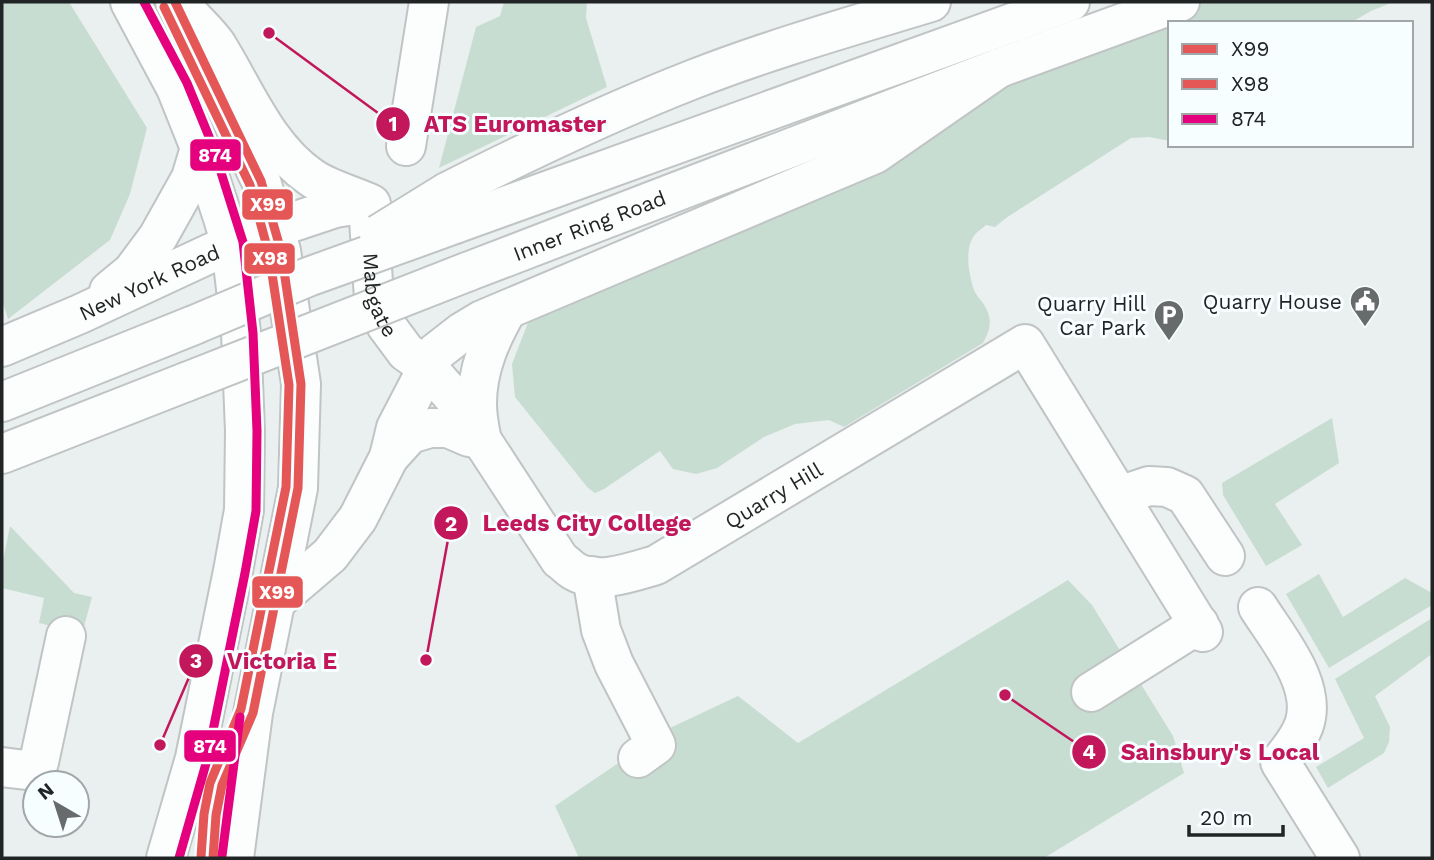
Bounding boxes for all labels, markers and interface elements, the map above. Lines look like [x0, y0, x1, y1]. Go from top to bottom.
legend [1168, 21, 1413, 147]
text: X99 [1231, 36, 1270, 61]
text: X98 [1231, 71, 1270, 96]
callout: ATS Euromaster [375, 102, 620, 146]
text: 874 [1231, 106, 1266, 131]
text: 1 [388, 111, 398, 136]
text: ATS Euromaster [424, 111, 606, 138]
line badge: 874 [189, 138, 242, 172]
text: 874 [198, 144, 232, 167]
street label: Inner Ring Road [509, 184, 669, 266]
line badge: X99 [241, 188, 294, 221]
text: X99 [250, 193, 286, 216]
street label: New York Road [75, 238, 223, 325]
line badge: X98 [243, 242, 296, 275]
text: X98 [252, 247, 288, 270]
street label: Mabgate [359, 252, 403, 342]
public building icon: Quarry House [1348, 284, 1382, 328]
place label: Quarry House [1203, 289, 1342, 314]
place label: Quarry Hill Car Park [1037, 291, 1147, 340]
parking icon: Quarry Hill Car Park [1152, 298, 1186, 342]
street label: Quarry Hill [720, 456, 827, 534]
callout: Leeds City College [434, 501, 706, 545]
text: Leeds City College [482, 510, 692, 537]
text: 2 [445, 511, 457, 536]
line badge: X99 [251, 575, 304, 609]
text: X99 [259, 581, 295, 604]
callout: Victoria E [178, 639, 352, 683]
text: 3 [190, 648, 202, 673]
text: Victoria E [227, 648, 337, 675]
line badge: 874 [183, 729, 237, 763]
callout: Sainsbury's Local [1071, 730, 1333, 774]
text: 874 [193, 735, 227, 758]
text: 4 [1082, 739, 1096, 764]
text: Sainsbury's Local [1121, 739, 1320, 766]
north arrow [21, 769, 91, 839]
text: N [33, 778, 58, 805]
scale bar [1189, 794, 1284, 838]
text: 20 m [1200, 805, 1252, 830]

